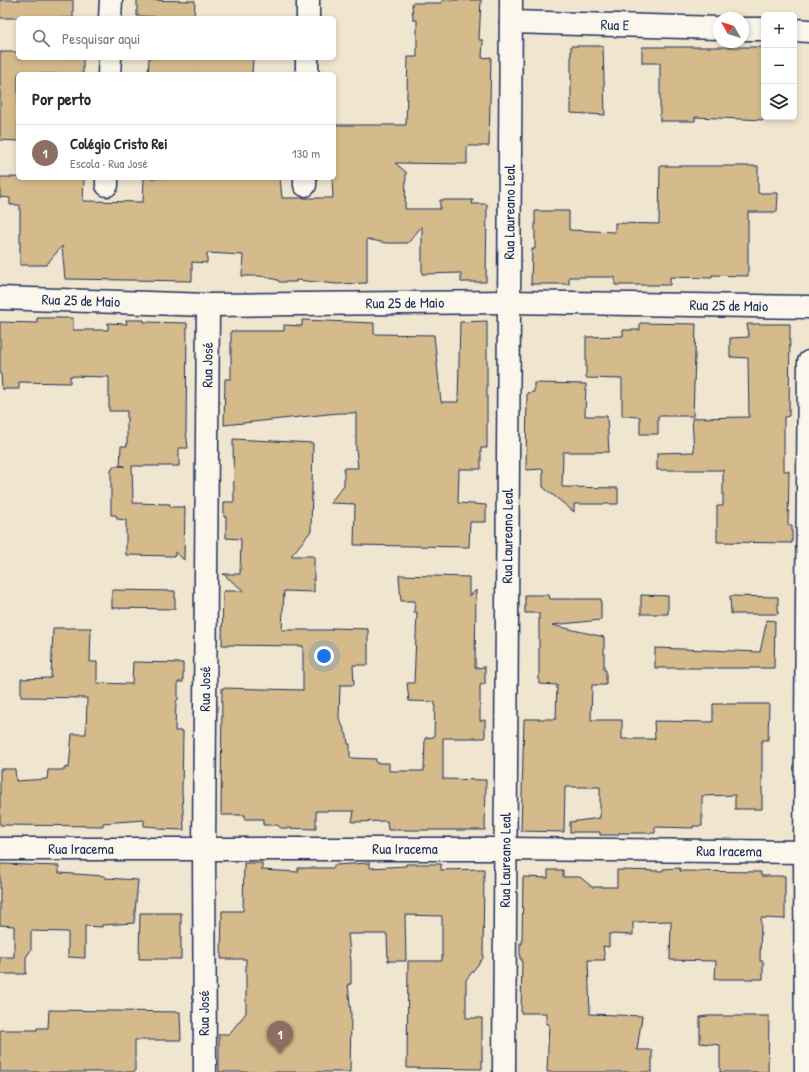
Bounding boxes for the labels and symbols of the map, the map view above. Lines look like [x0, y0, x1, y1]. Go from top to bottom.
north arrow [713, 12, 749, 48]
street label: Rua E [600, 14, 630, 35]
street label: Rua Laureano Leal [498, 164, 520, 260]
street label: Rua 25 de Maio [41, 288, 121, 312]
street label: Rua 25 de Maio [365, 292, 444, 313]
street label: Rua 25 de Maio [689, 294, 768, 316]
street label: Rua José [196, 342, 218, 388]
street label: Rua Laureano Leal [496, 488, 518, 584]
your location [314, 646, 334, 666]
street label: Rua José [194, 666, 215, 712]
street label: Rua Laureano Leal [494, 812, 516, 908]
street label: Rua Iracema [48, 838, 114, 859]
street label: Rua Iracema [372, 838, 438, 859]
street label: Rua Iracema [696, 840, 762, 862]
street label: Rua José [193, 990, 214, 1036]
pin: 1 [267, 1021, 293, 1054]

